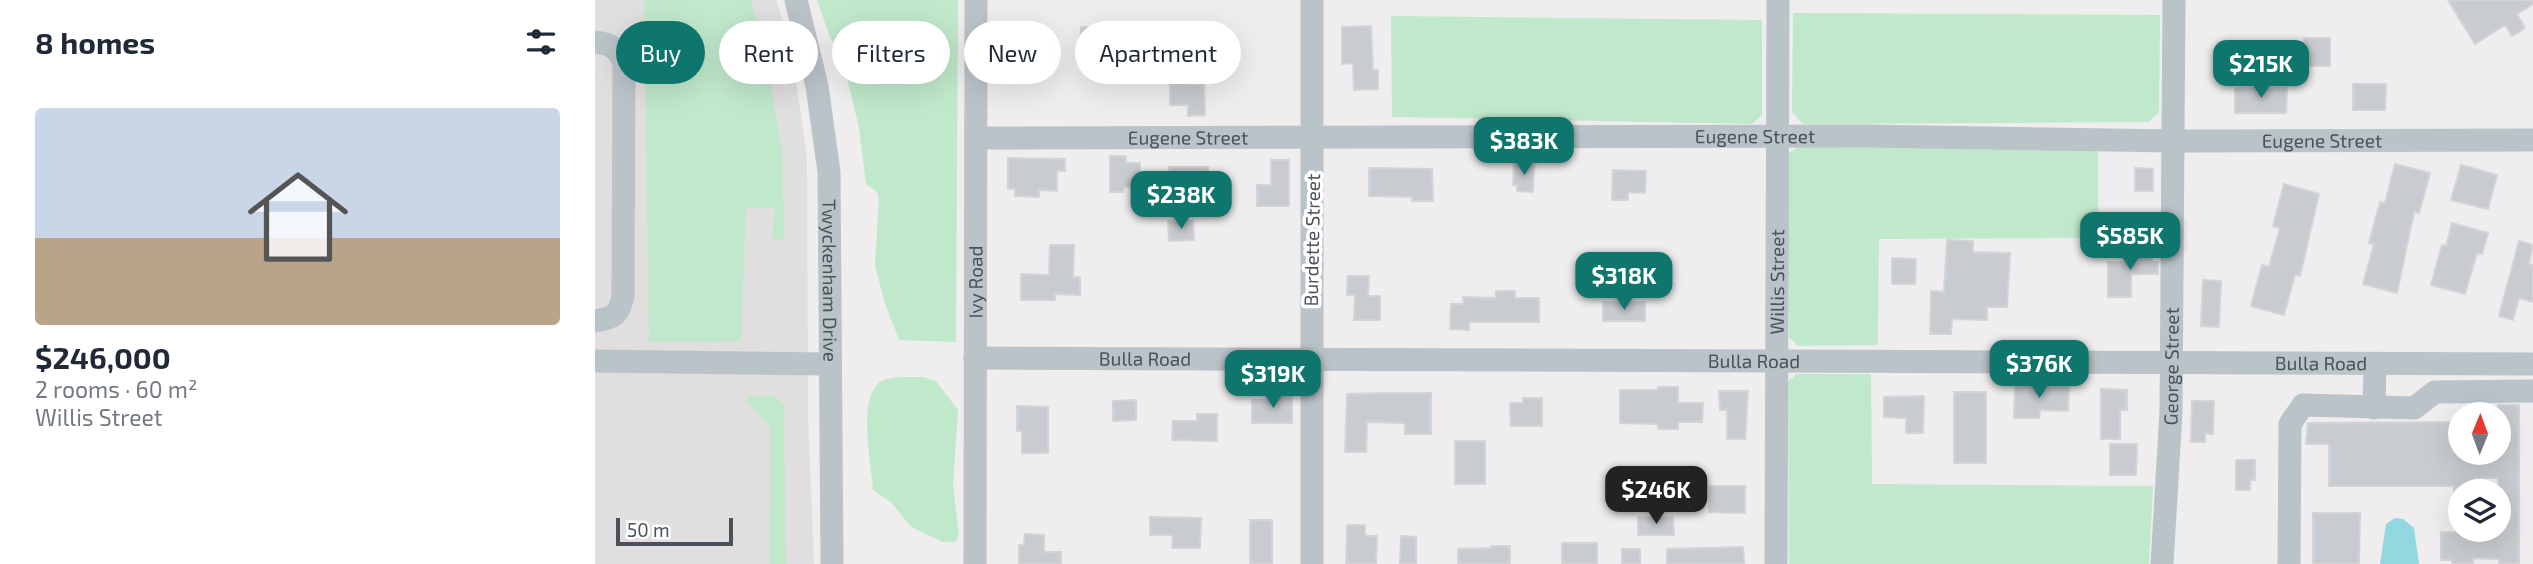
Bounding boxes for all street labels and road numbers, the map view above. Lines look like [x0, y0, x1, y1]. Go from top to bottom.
street label: Eugene Street [1695, 124, 1815, 147]
street label: Eugene Street [1128, 125, 1248, 149]
street label: Eugene Street [2262, 128, 2382, 152]
street label: Burdette Street [1299, 173, 1324, 307]
street label: Twyckenham Drive [818, 199, 842, 362]
street label: Willis Street [1765, 229, 1788, 335]
street label: Ivy Road [963, 246, 987, 318]
street label: George Street [2158, 307, 2183, 426]
street label: Bulla Road [1099, 346, 1191, 370]
street label: Bulla Road [1708, 349, 1800, 372]
street label: Bulla Road [2275, 351, 2367, 374]

